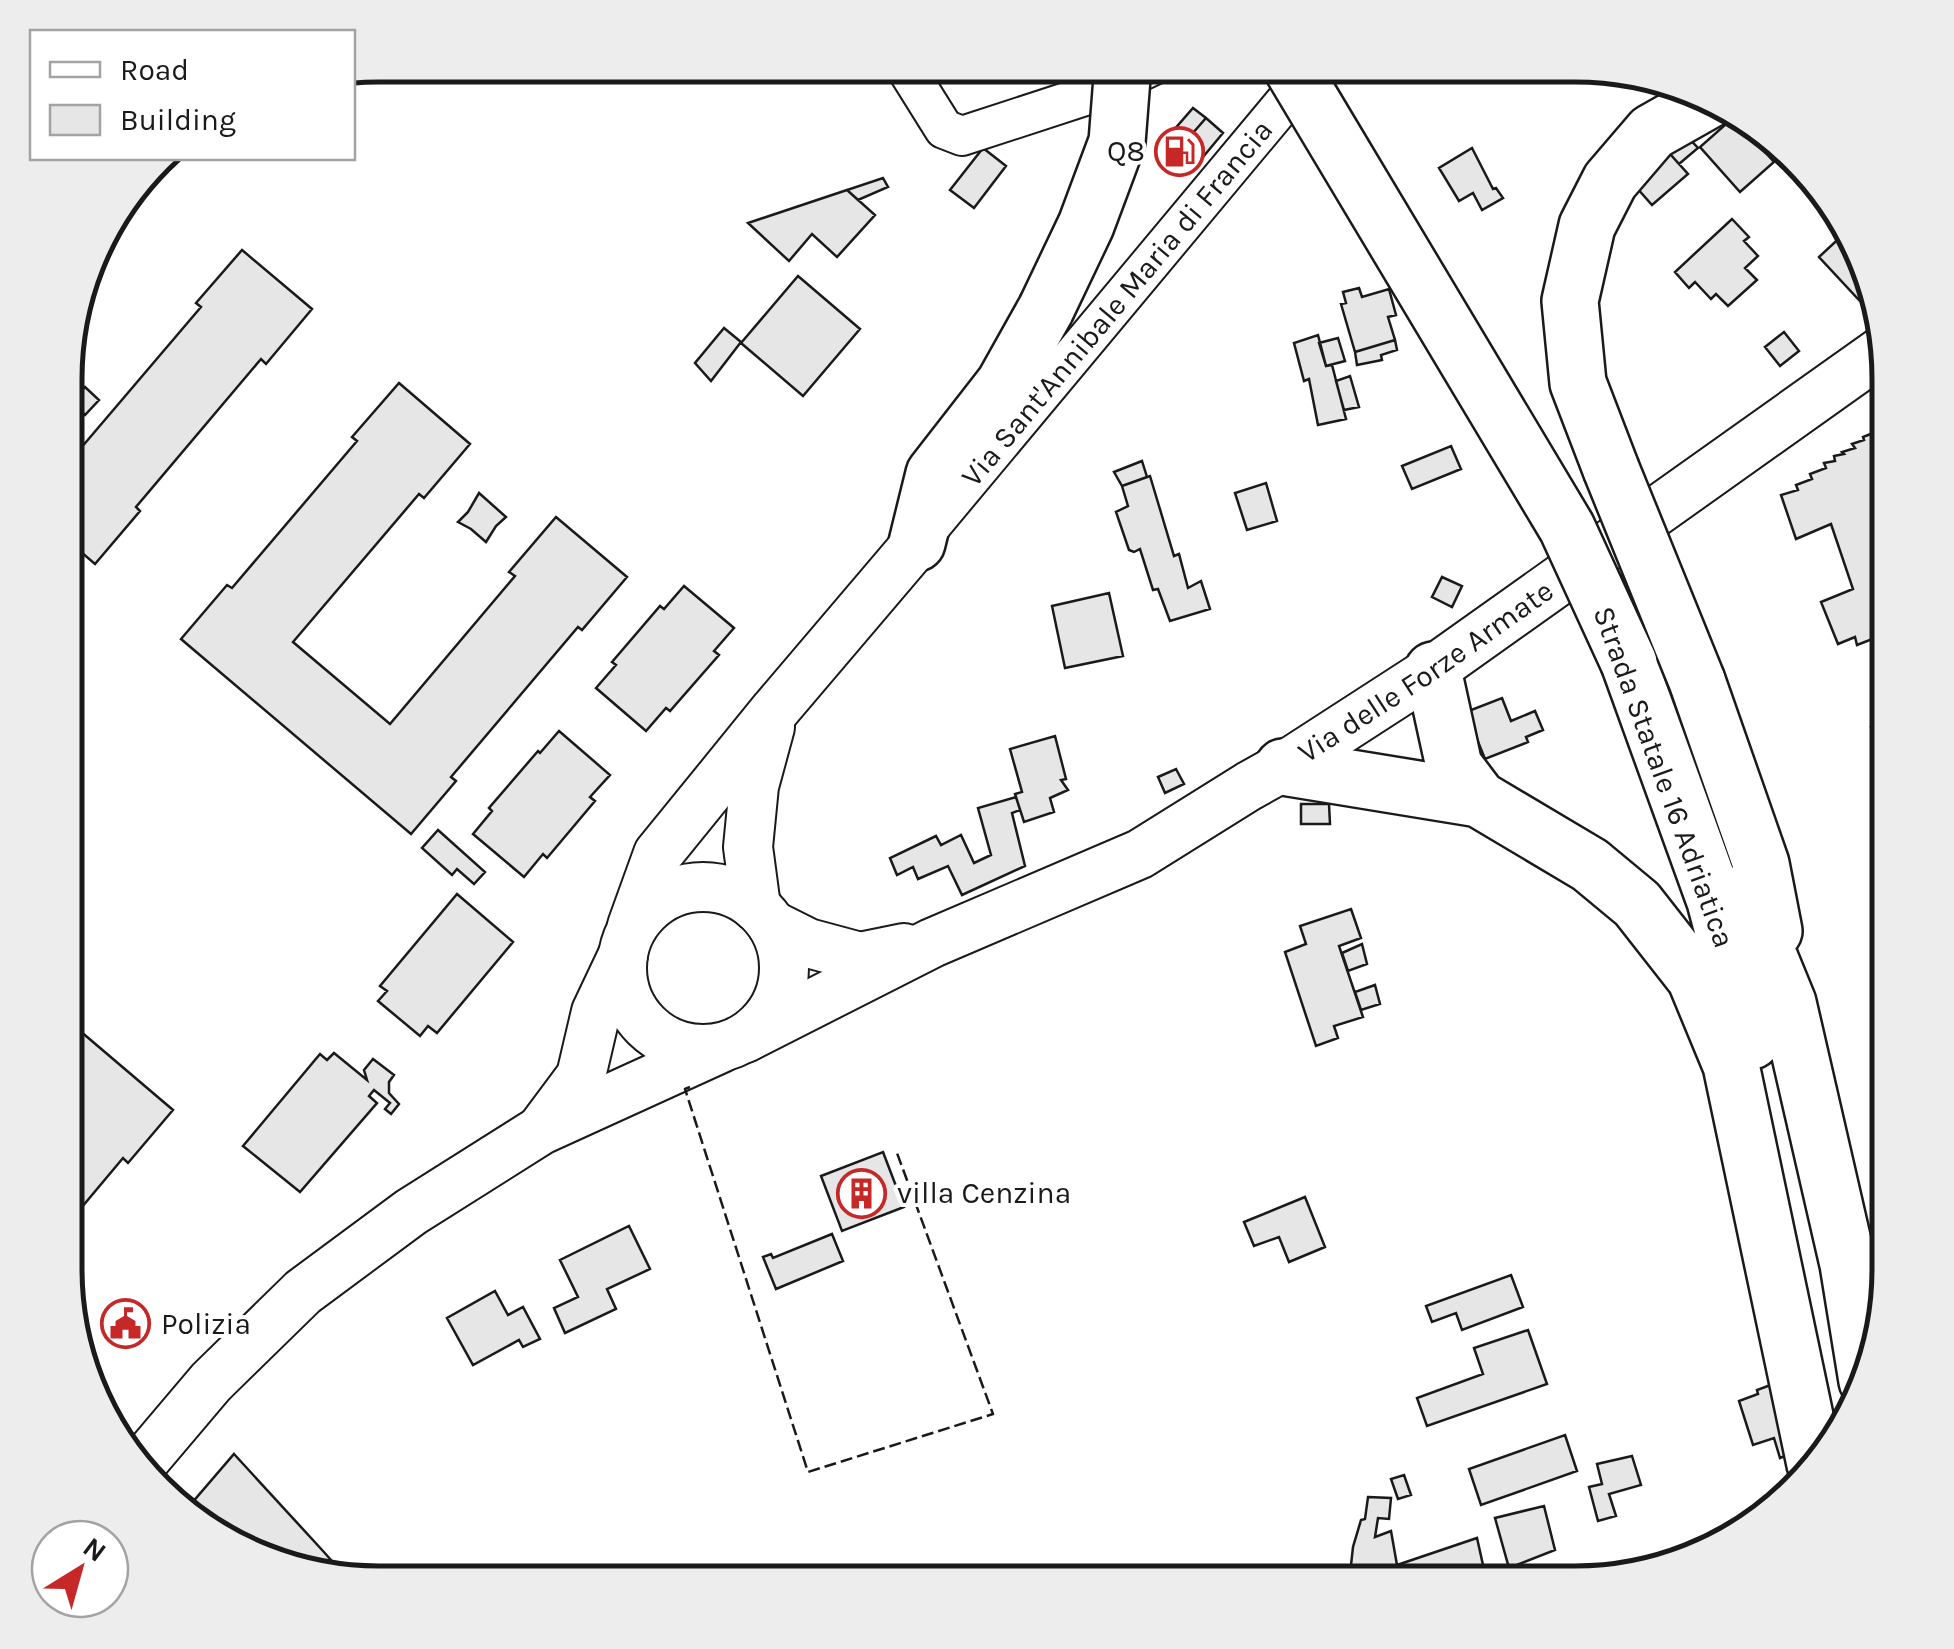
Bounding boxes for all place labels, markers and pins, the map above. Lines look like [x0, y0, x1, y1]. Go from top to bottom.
fuel station icon: Q8 [1154, 125, 1206, 177]
place label: Q8 [1107, 133, 1145, 169]
building icon: villa Cenzina [836, 1167, 888, 1219]
place label: villa Cenzina [897, 1175, 1071, 1211]
public building icon: Polizia [100, 1298, 152, 1350]
place label: Polizia [161, 1306, 251, 1342]

